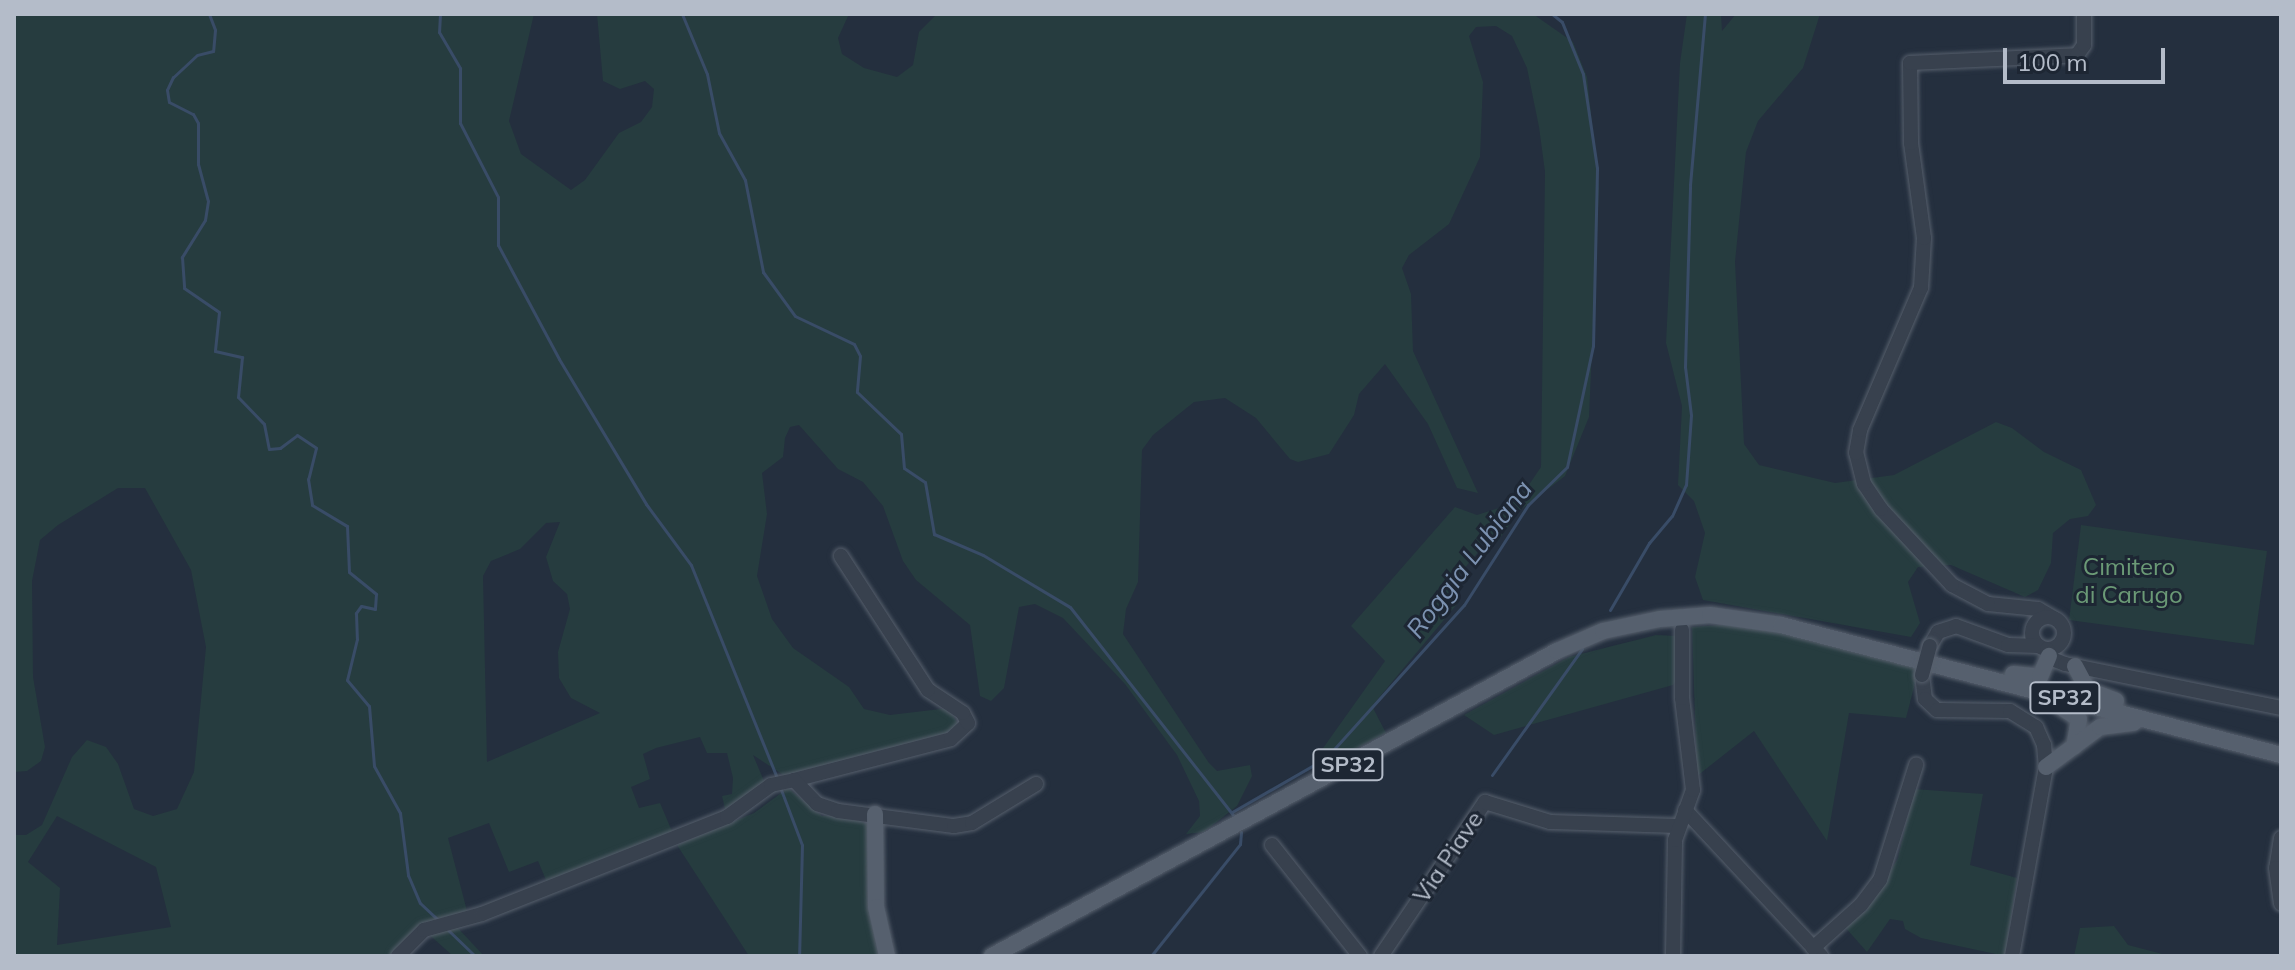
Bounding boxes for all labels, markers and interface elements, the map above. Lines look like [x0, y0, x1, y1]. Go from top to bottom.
scale bar [2007, 32, 2169, 82]
text: 100 m [2017, 47, 2088, 77]
water label: Roggia Lubiana [1399, 474, 1539, 644]
park label: Cimitero di Carugo [2075, 553, 2183, 609]
road number: SP32 [2029, 680, 2101, 716]
road number: SP32 [1312, 747, 1384, 783]
street label: Via Piave [1407, 806, 1489, 908]

